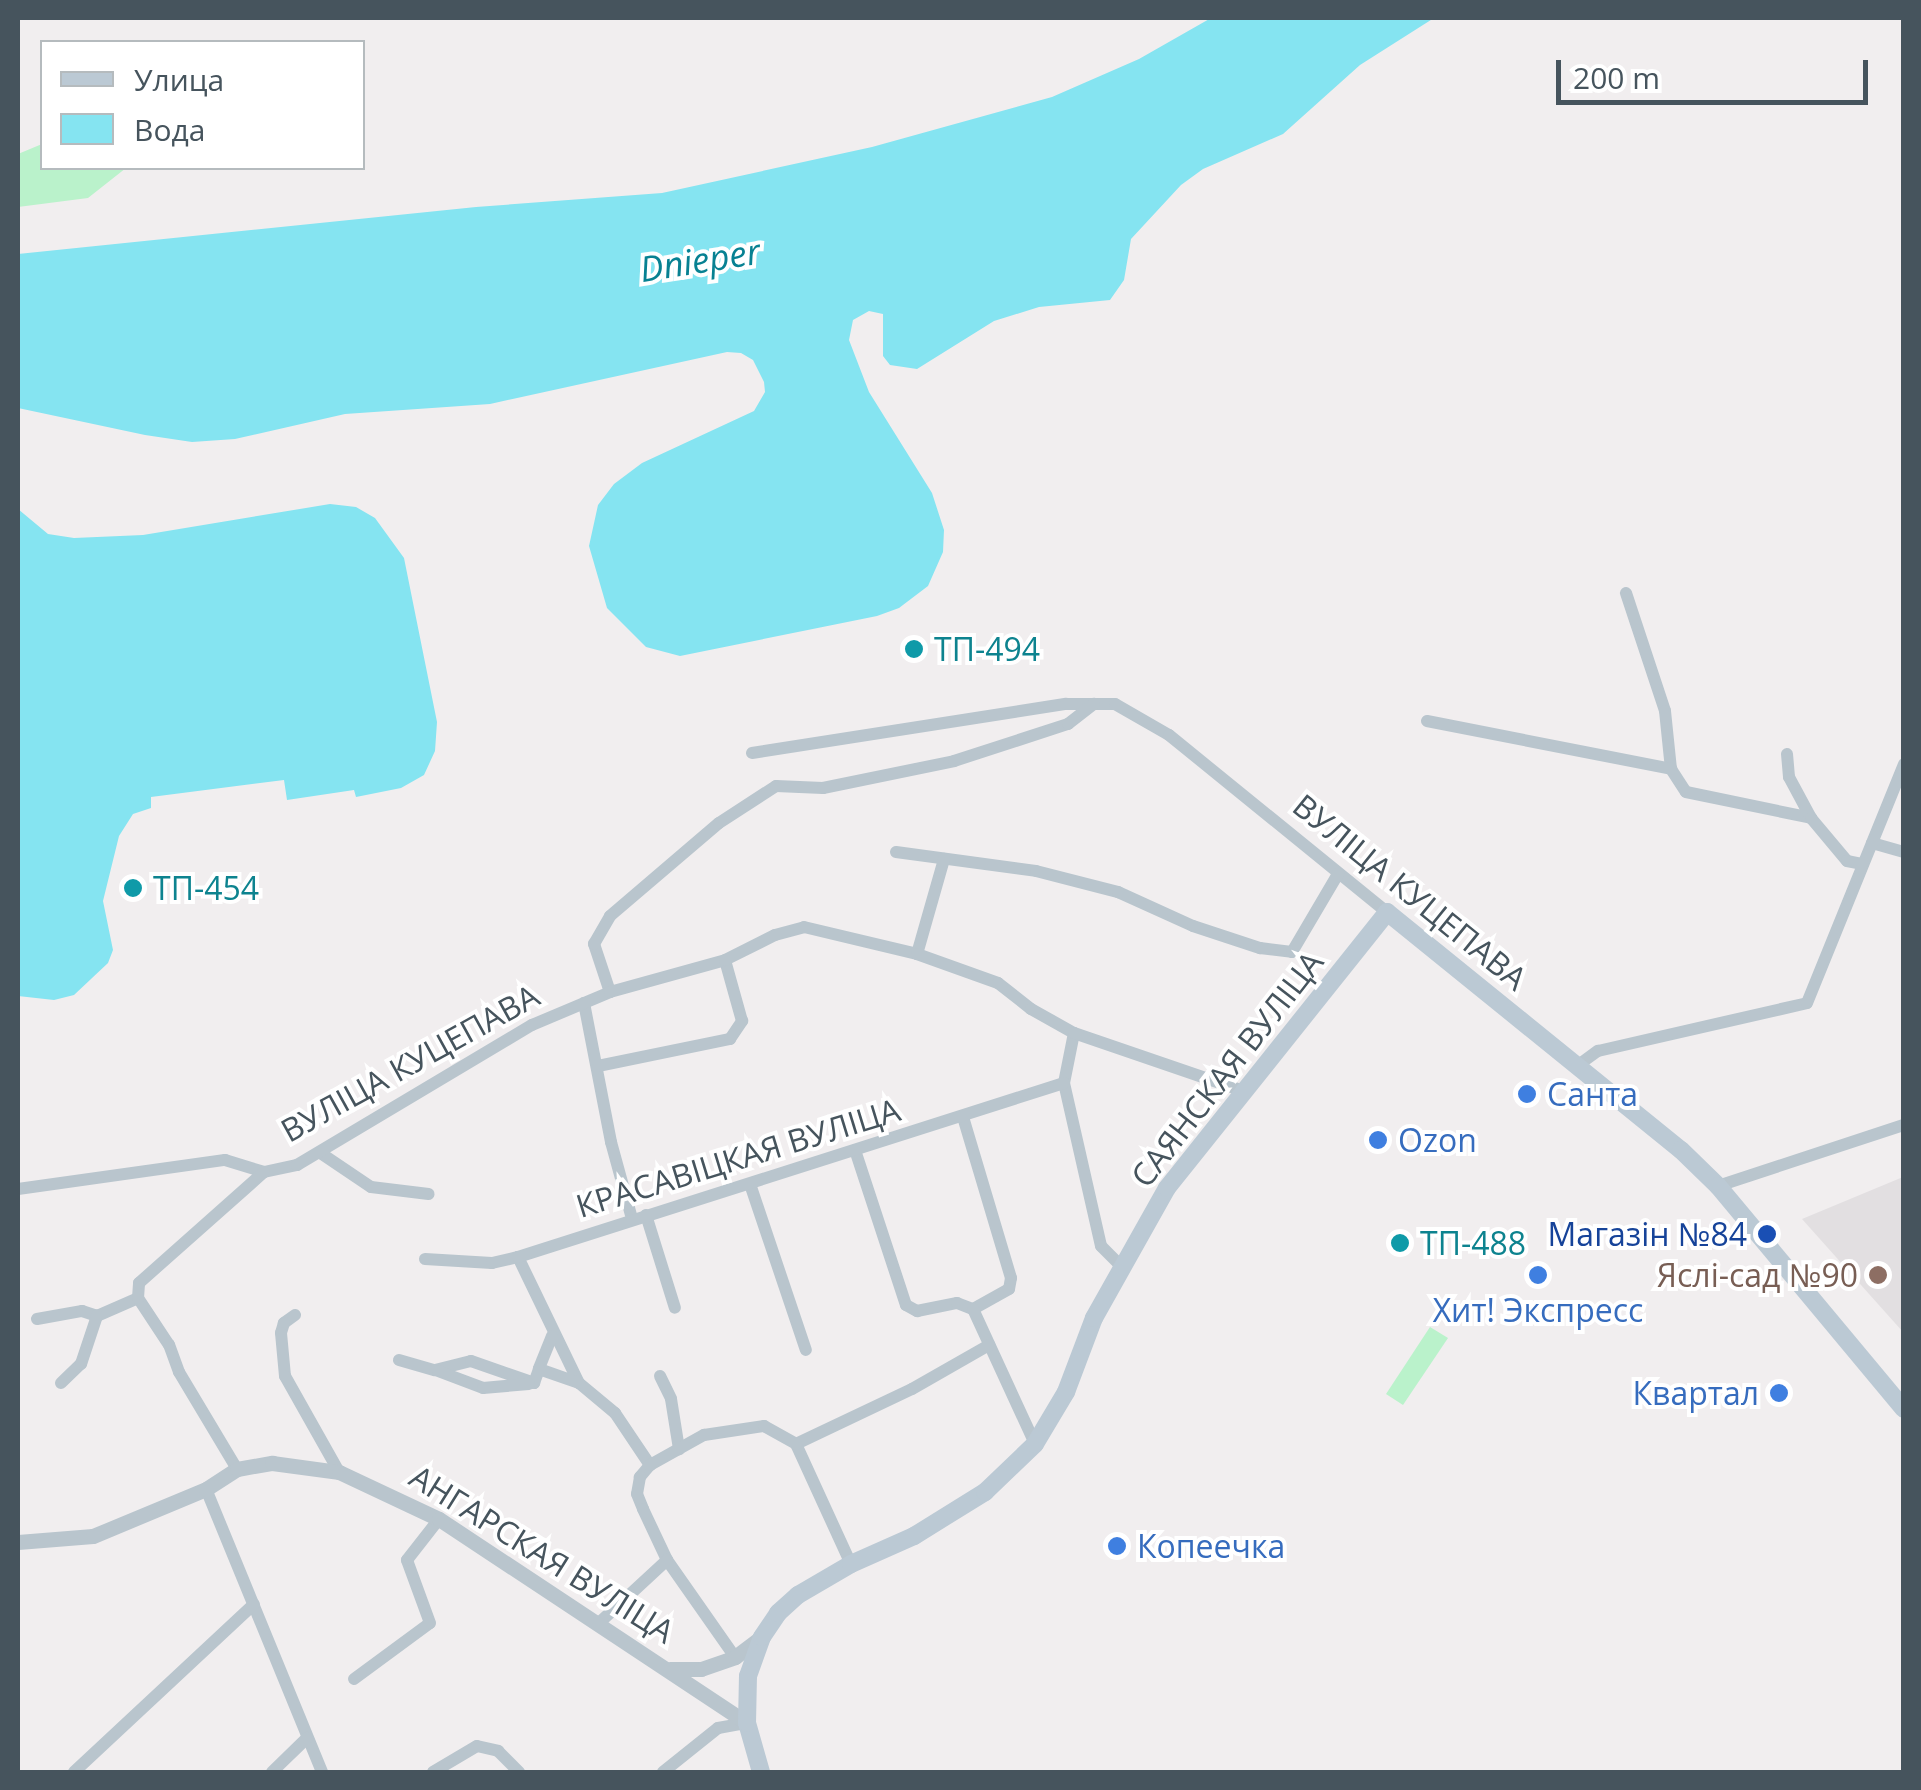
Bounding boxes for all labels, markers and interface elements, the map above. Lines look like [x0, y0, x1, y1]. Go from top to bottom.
legend [40, 40, 365, 170]
scale bar [1561, 40, 1874, 102]
text: 200 m [1573, 57, 1660, 98]
text: Улица [134, 59, 224, 100]
text: Вода [134, 109, 205, 150]
water label: Dnieper [637, 230, 763, 290]
place label: ТП-494 [934, 630, 1040, 668]
marker: ТП-494 [903, 638, 925, 660]
street label: ВУЛІЦА КУЦЕПАВА [1286, 786, 1534, 998]
place label: ТП-454 [153, 869, 259, 907]
marker: ТП-454 [122, 877, 144, 899]
street label: САЯНСКАЯ ВУЛІЦА [1123, 944, 1331, 1194]
street label: ВУЛІЦА КУЦЕПАВА [274, 976, 546, 1150]
place label: Санта [1547, 1075, 1638, 1113]
marker: Санта [1516, 1083, 1538, 1105]
street label: КРАСАВІЦКАЯ ВУЛІЦА [571, 1090, 905, 1226]
place label: Ozon [1398, 1121, 1477, 1159]
marker: Ozon [1367, 1129, 1389, 1151]
place label: Магазін №84 [1548, 1215, 1747, 1253]
marker: Магазін №84 [1756, 1223, 1778, 1245]
place label: ТП-488 [1420, 1224, 1526, 1262]
marker: ТП-488 [1389, 1232, 1411, 1254]
place label: Яслі-сад №90 [1657, 1256, 1858, 1294]
marker: Хит! Экспресс [1527, 1264, 1549, 1286]
marker: Яслі-сад №90 [1867, 1264, 1889, 1286]
place label: Хит! Экспресс [1433, 1291, 1643, 1329]
place label: Квартал [1633, 1374, 1759, 1412]
marker: Квартал [1768, 1382, 1790, 1404]
street label: АНГАРСКАЯ ВУЛІЦА [403, 1457, 681, 1651]
place label: Копеечка [1137, 1527, 1285, 1565]
marker: Копеечка [1106, 1535, 1128, 1557]

